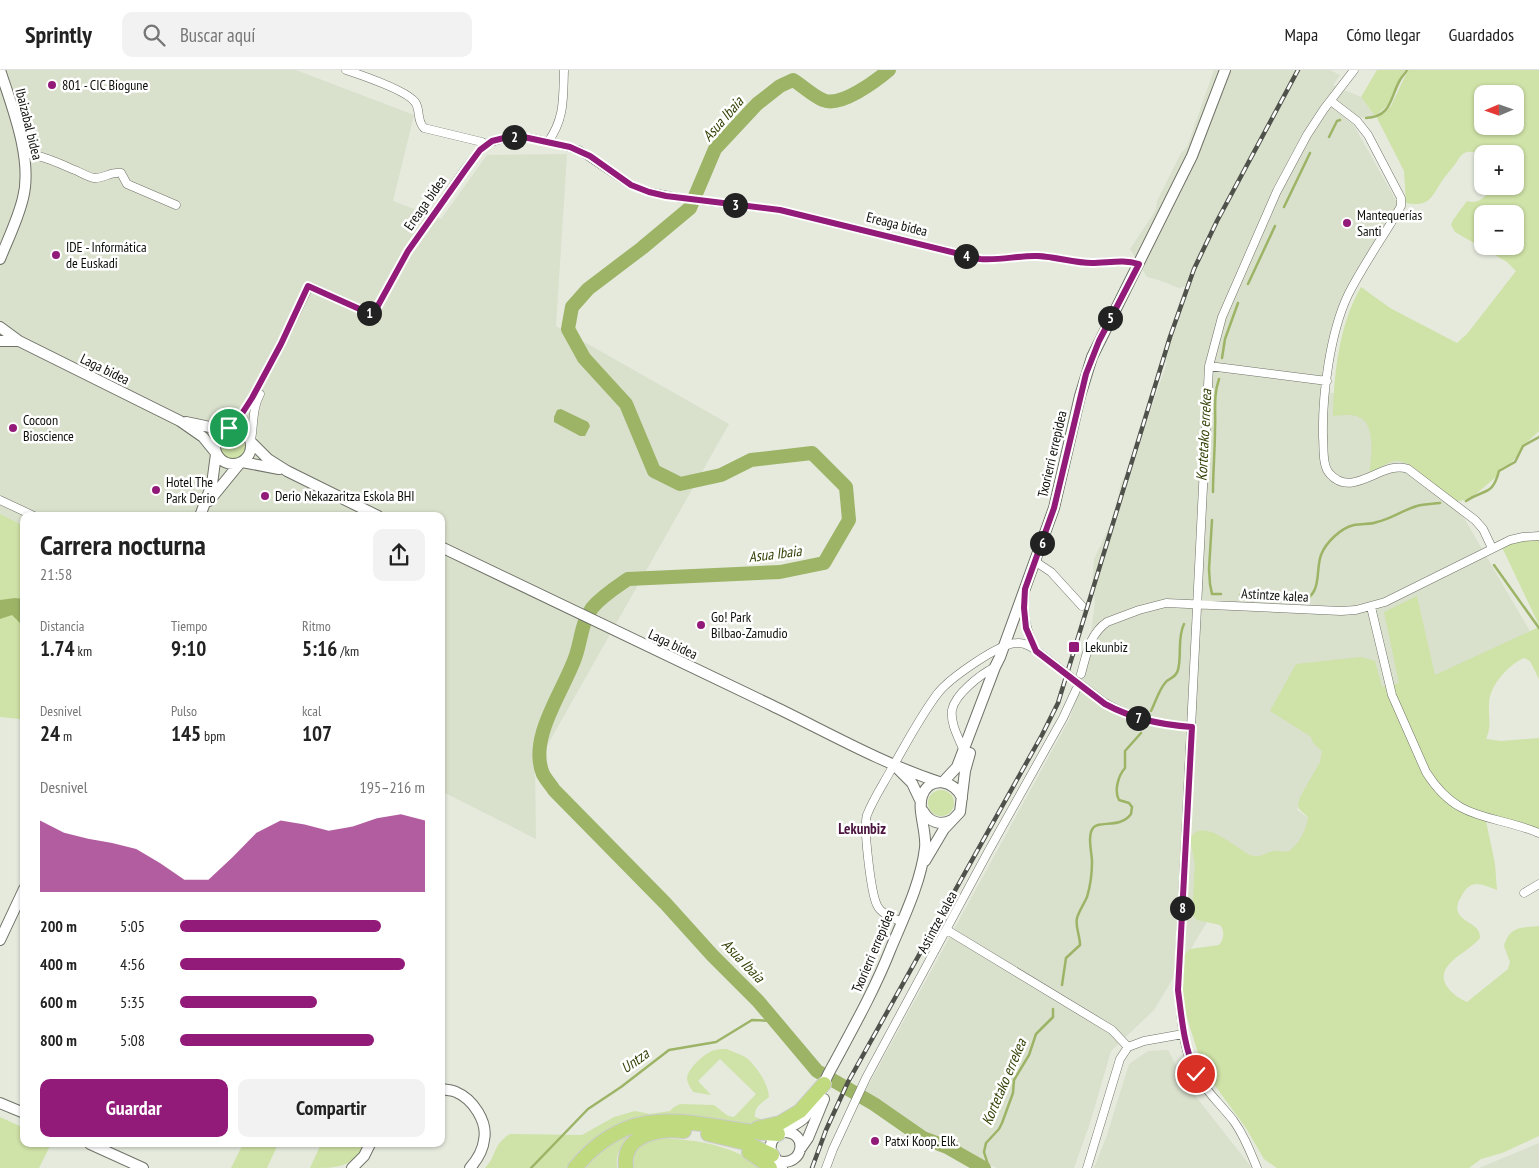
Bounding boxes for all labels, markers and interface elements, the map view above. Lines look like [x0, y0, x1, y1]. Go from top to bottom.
search box [122, 12, 472, 57]
text: Sprintly [25, 19, 92, 50]
icon: search [140, 21, 168, 49]
text: Buscar aquí [180, 23, 255, 47]
text: Mapa [1284, 23, 1318, 46]
text: Cómo llegar [1346, 23, 1421, 46]
text: Guardados [1449, 23, 1514, 46]
place label: 801 - CIC Biogune [62, 76, 148, 94]
marker: 801 - CIC Biogune [46, 79, 58, 91]
north arrow [1474, 85, 1524, 135]
map controls [1474, 85, 1524, 255]
street label: Ibaizabal bidea [11, 86, 47, 162]
water label: Asua Ibaia [698, 92, 748, 145]
pin: 2 [502, 124, 526, 150]
text: 2 [511, 128, 518, 146]
button: + [1474, 145, 1524, 195]
street label: Ereaga bidea [400, 172, 450, 234]
pin: 3 [722, 192, 748, 218]
text: 3 [732, 196, 739, 214]
button: − [1474, 205, 1524, 255]
place label: Mantequerías Santi [1357, 206, 1422, 240]
street label: Ereaga bidea [865, 208, 929, 240]
marker: Mantequerías Santi [1341, 217, 1353, 229]
place label: IDE - Informática de Euskadi [66, 238, 147, 272]
pin: 4 [954, 244, 978, 268]
text: 4 [963, 247, 970, 265]
marker: IDE - Informática de Euskadi [50, 249, 62, 261]
pin: 1 [356, 300, 382, 326]
text: 1 [366, 304, 373, 322]
pin: 5 [1098, 306, 1122, 330]
text: 5 [1107, 309, 1114, 327]
street label: Laga bidea [78, 349, 132, 389]
water label: Kortetako errekea [1192, 388, 1215, 481]
pin [208, 407, 250, 449]
street label: Txorierri errepidea [1033, 409, 1071, 499]
place label: Cocoon Bioscience [23, 411, 74, 445]
icon: arrive [215, 414, 243, 442]
marker: Cocoon Bioscience [7, 422, 19, 434]
place label: Hotel The Park Derio [166, 473, 216, 507]
marker: Hotel The Park Derio [150, 484, 162, 496]
place label: Derio Nekazaritza Eskola BHI [275, 487, 415, 505]
marker: Derio Nekazaritza Eskola BHI [259, 490, 271, 502]
text: Carrera nocturna [40, 526, 206, 563]
button: share [373, 529, 425, 581]
pin: 6 [1030, 530, 1054, 556]
text: 6 [1039, 534, 1046, 552]
water label: Asua Ibaia [747, 541, 803, 566]
text: 21:58 [40, 564, 72, 584]
street label: Astintze kalea [1241, 584, 1309, 606]
place label: Go! Park Bilbao-Zamudio [711, 608, 788, 642]
text: Distancia [40, 617, 84, 635]
text: Tiempo [171, 617, 207, 635]
text: Ritmo [302, 617, 331, 635]
marker: Go! Park Bilbao-Zamudio [695, 619, 707, 631]
street label: Laga bidea [645, 625, 701, 663]
text: 1.74 [40, 635, 75, 662]
text: 9:10 [171, 635, 206, 662]
text: 5:16 [302, 635, 337, 662]
place label: Lekunbiz [1085, 638, 1128, 656]
marker: Lekunbiz [1067, 640, 1081, 654]
text: km [75, 642, 92, 660]
text: /km [337, 642, 359, 660]
text: Desnivel [40, 702, 82, 720]
text: Pulso [171, 702, 197, 720]
text: kcal [302, 702, 321, 720]
pin: 7 [1126, 706, 1150, 730]
text: 7 [1135, 709, 1142, 727]
text: 24 [40, 720, 60, 747]
text: 145 [171, 720, 201, 747]
text: 107 [302, 720, 332, 747]
text: m [60, 727, 72, 745]
text: bpm [201, 727, 225, 745]
text: Desnivel [40, 777, 87, 797]
text: 195–216 m [360, 777, 425, 797]
district label: Lekunbiz [838, 819, 886, 838]
street label: Astintze kalea [913, 888, 961, 956]
pin: 8 [1170, 896, 1194, 920]
text: 8 [1179, 899, 1186, 917]
street label: Txorierri errepidea [847, 907, 899, 995]
text: 200 m [40, 916, 77, 936]
text: 5:05 [120, 916, 145, 936]
water label: Asua Ibaia [718, 935, 769, 987]
text: 400 m [40, 954, 77, 974]
text: 4:56 [120, 954, 145, 974]
text: 600 m [40, 992, 77, 1012]
text: 5:35 [120, 992, 145, 1012]
text: 800 m [40, 1030, 77, 1050]
text: 5:08 [120, 1030, 145, 1050]
water label: Kortetako errekea [977, 1035, 1031, 1128]
water label: Untza [617, 1044, 653, 1077]
pin [1175, 1053, 1217, 1095]
icon: check [1182, 1060, 1210, 1088]
button: Guardar [40, 1079, 228, 1137]
button: Compartir [238, 1079, 425, 1137]
place label: Patxi Koop. Elk. [885, 1132, 958, 1150]
marker: Patxi Koop. Elk. [869, 1135, 881, 1147]

